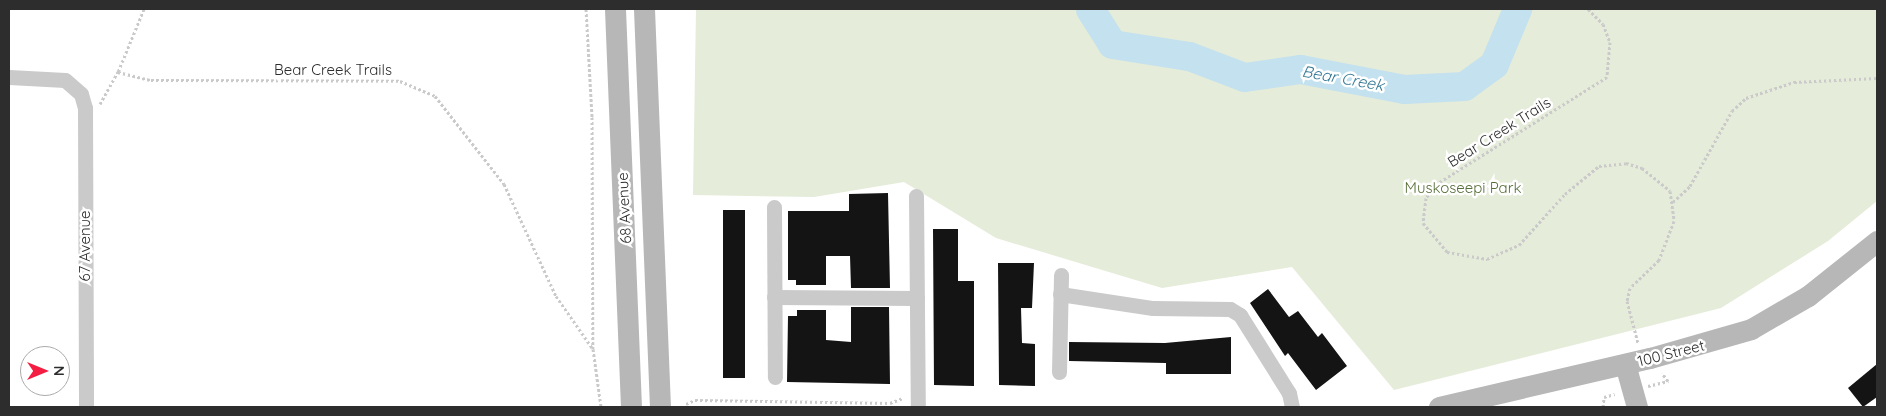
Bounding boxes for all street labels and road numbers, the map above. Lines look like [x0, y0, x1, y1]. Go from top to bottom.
street label: Bear Creek Trails [274, 61, 392, 79]
street label: Bear Creek Trails [1444, 93, 1554, 171]
street label: 68 Avenue [613, 172, 635, 244]
street label: 67 Avenue [76, 210, 94, 282]
street label: 100 Street [1636, 336, 1706, 370]

